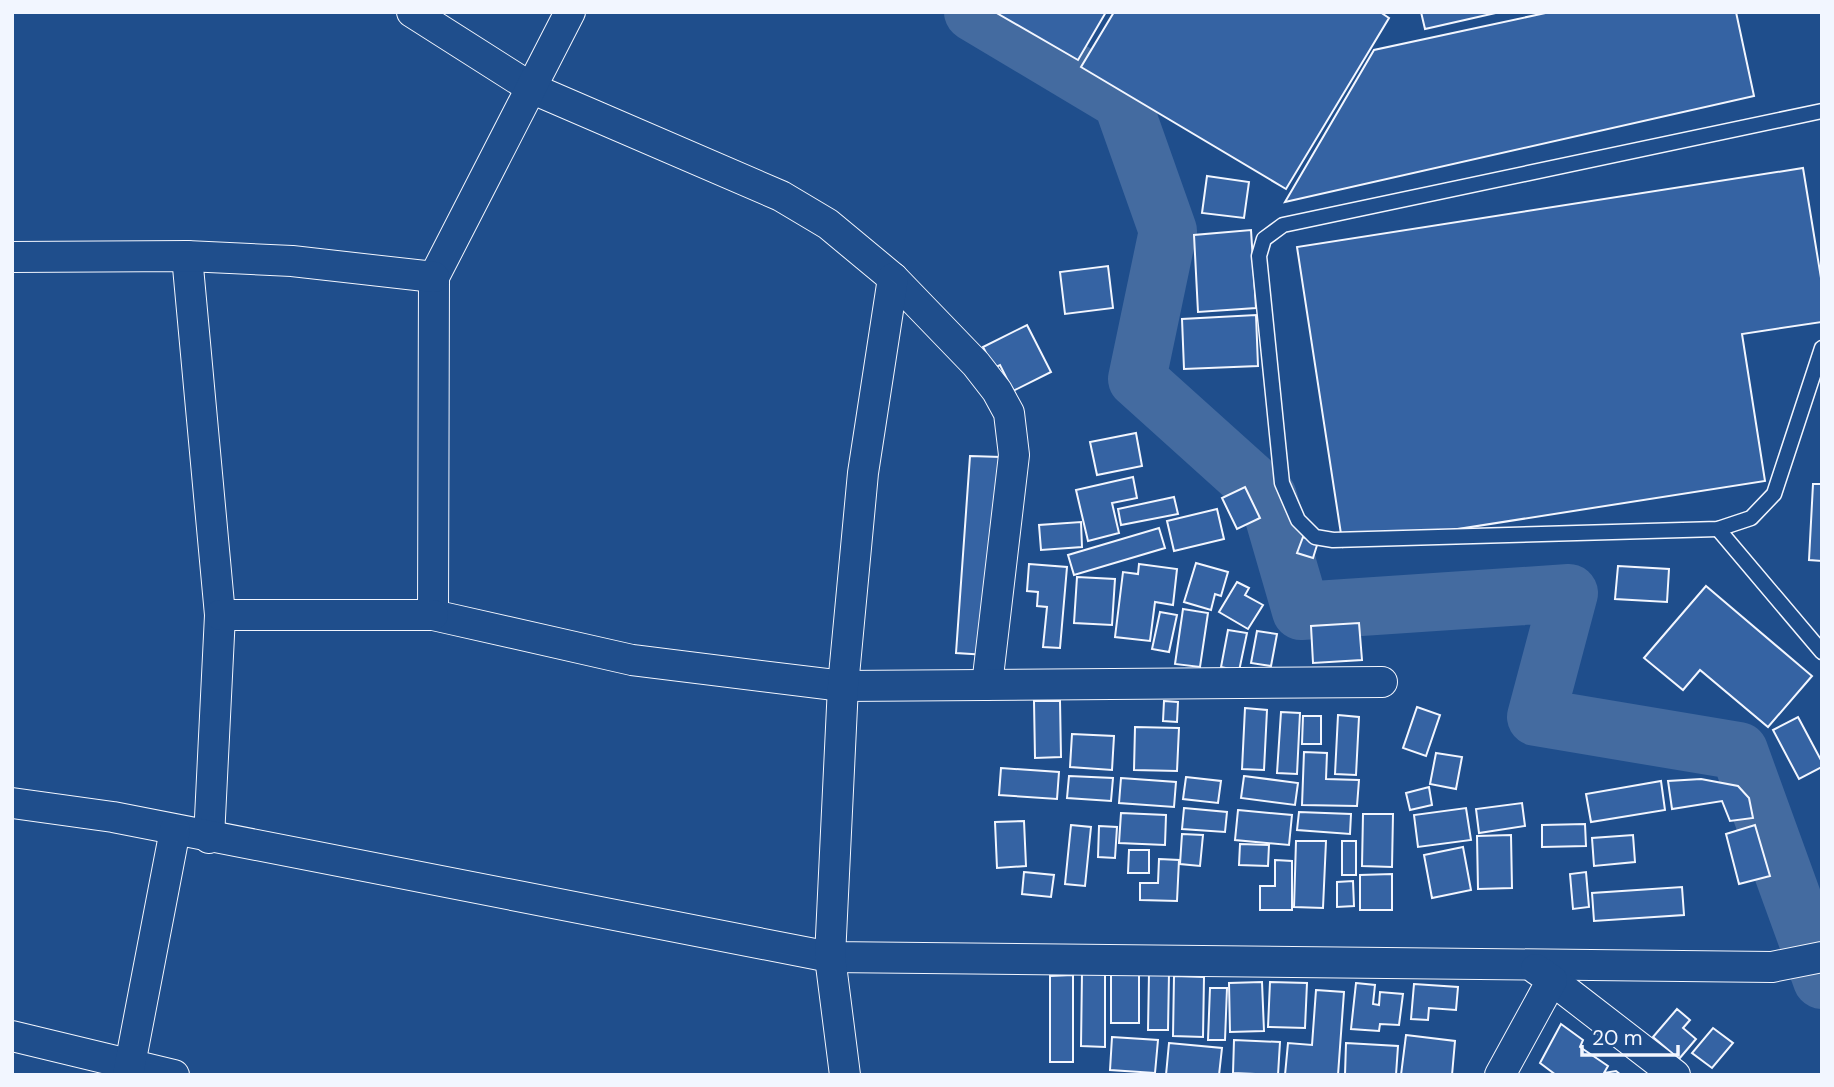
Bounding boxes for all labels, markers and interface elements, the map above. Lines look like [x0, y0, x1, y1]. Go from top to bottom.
scale bar [1582, 1014, 1678, 1058]
text: 20 m [1592, 1024, 1643, 1052]

